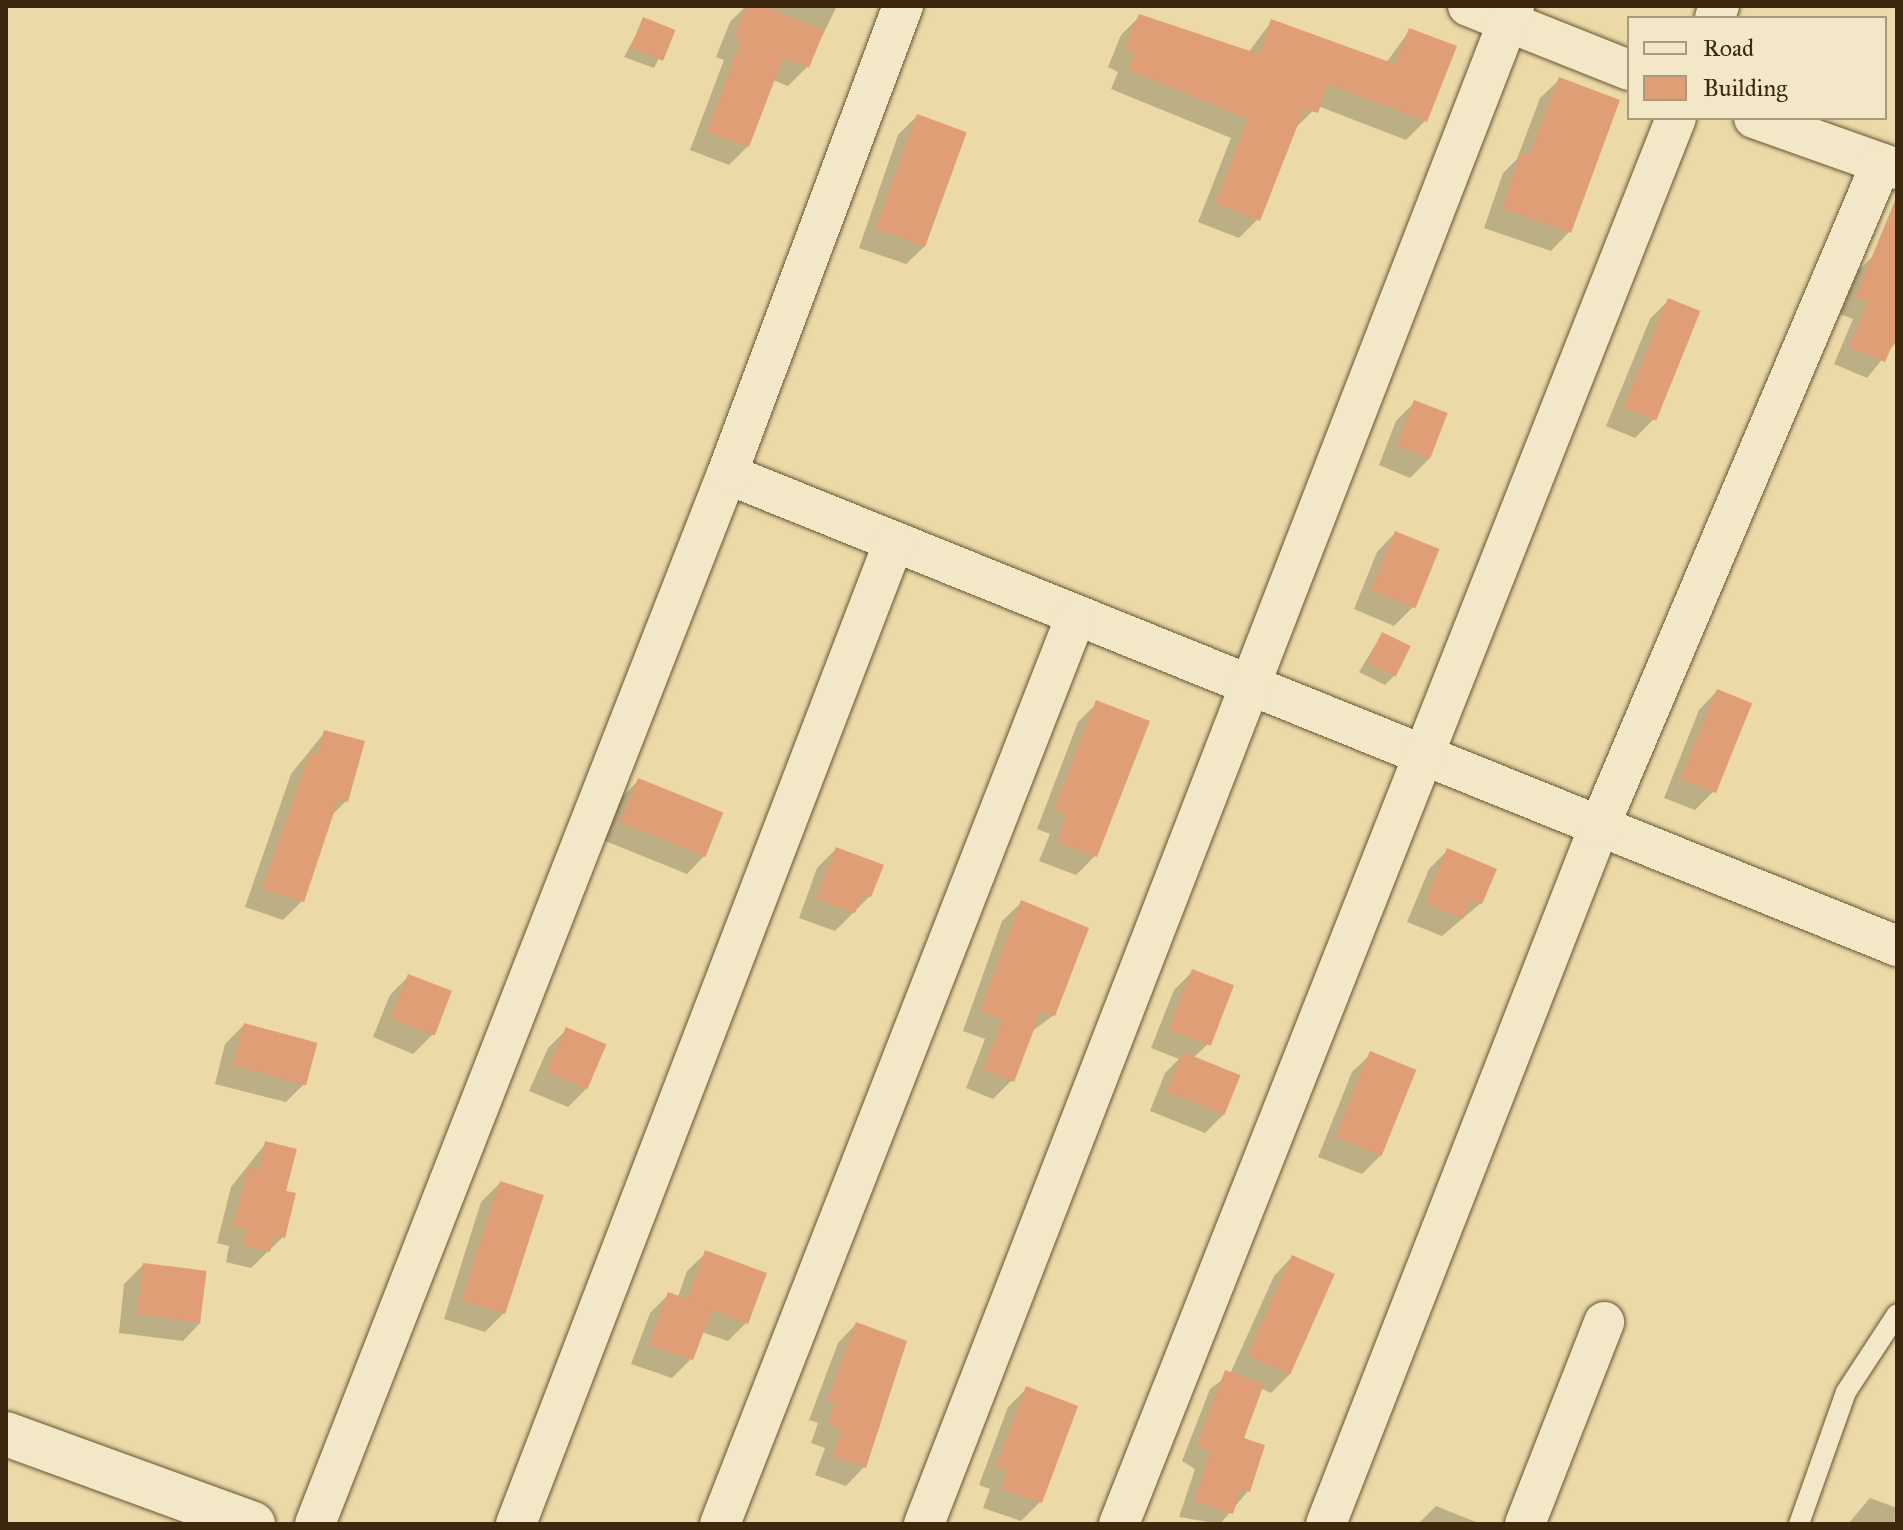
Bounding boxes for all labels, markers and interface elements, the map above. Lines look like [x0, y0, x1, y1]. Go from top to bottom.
legend [1627, 16, 1887, 120]
text: Road [1703, 33, 1754, 63]
text: Building [1703, 73, 1788, 103]

